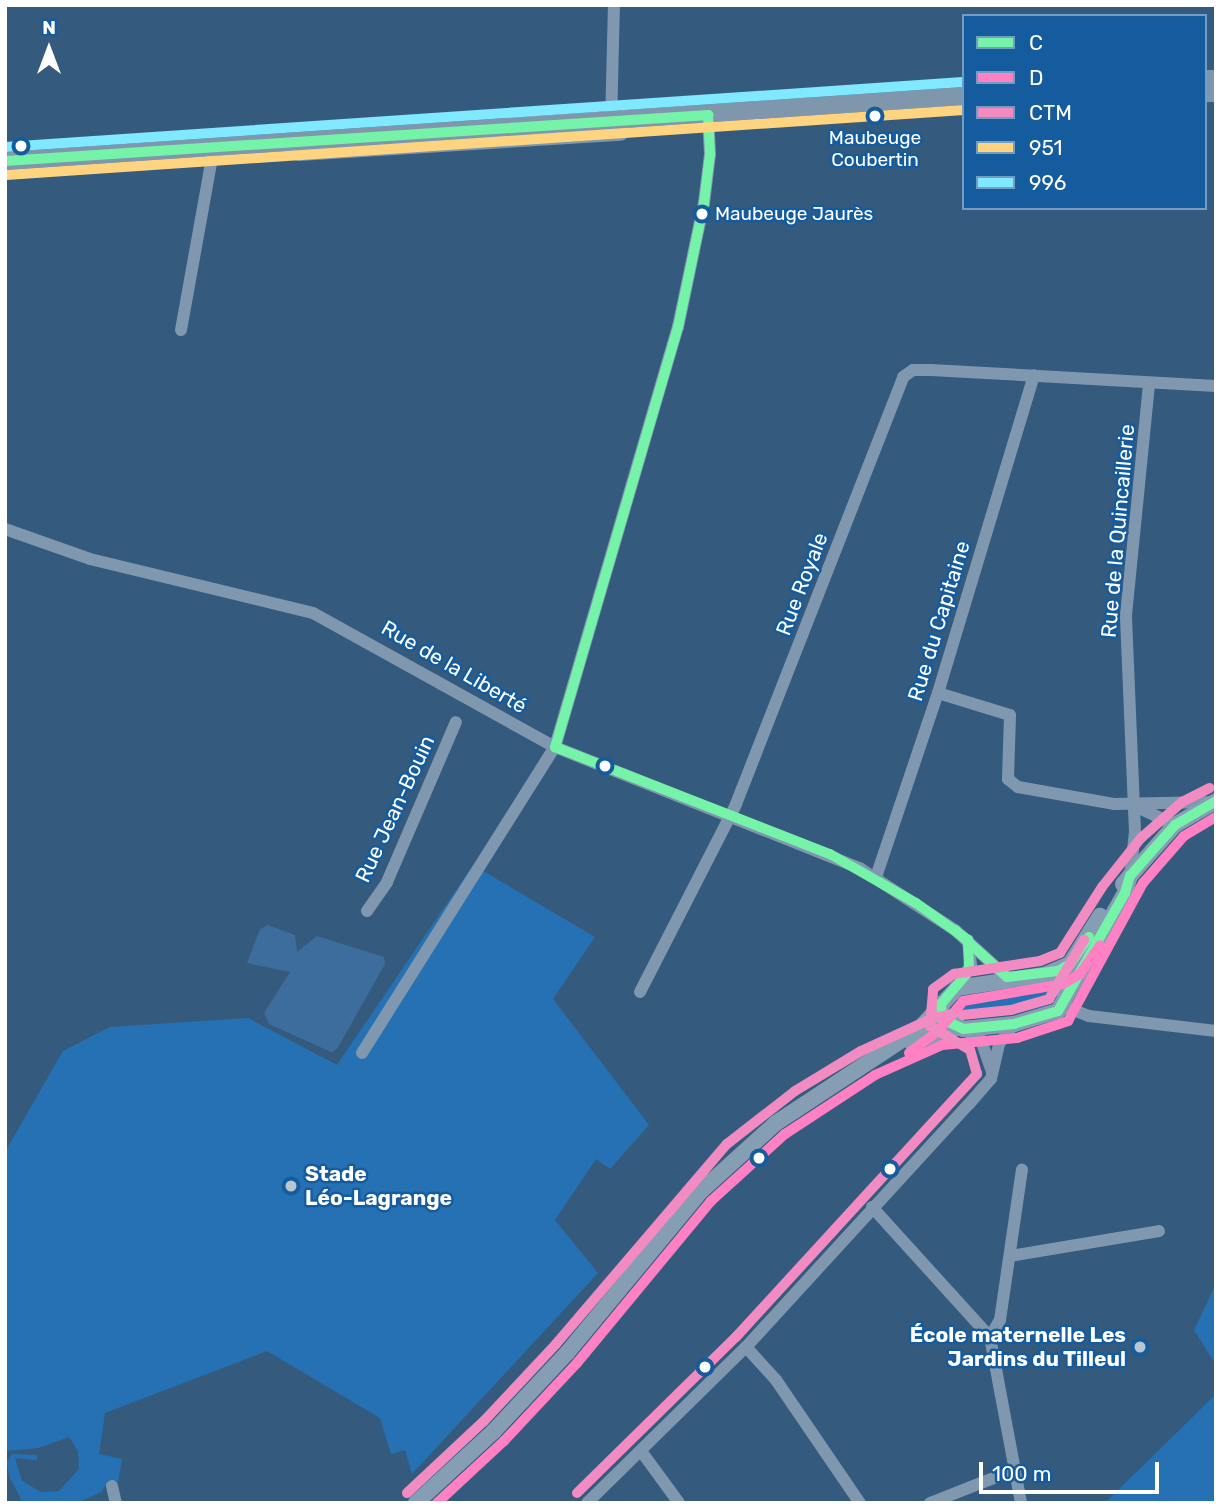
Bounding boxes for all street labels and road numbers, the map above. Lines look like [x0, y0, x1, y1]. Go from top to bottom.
street label: Rue de la Quincaillerie [1096, 423, 1140, 639]
street label: Rue Royale [771, 529, 833, 639]
street label: Rue du Capitaine [903, 538, 975, 704]
street label: Rue de la Liberté [377, 615, 531, 719]
street label: Rue Jean-Bouin [350, 732, 440, 886]

